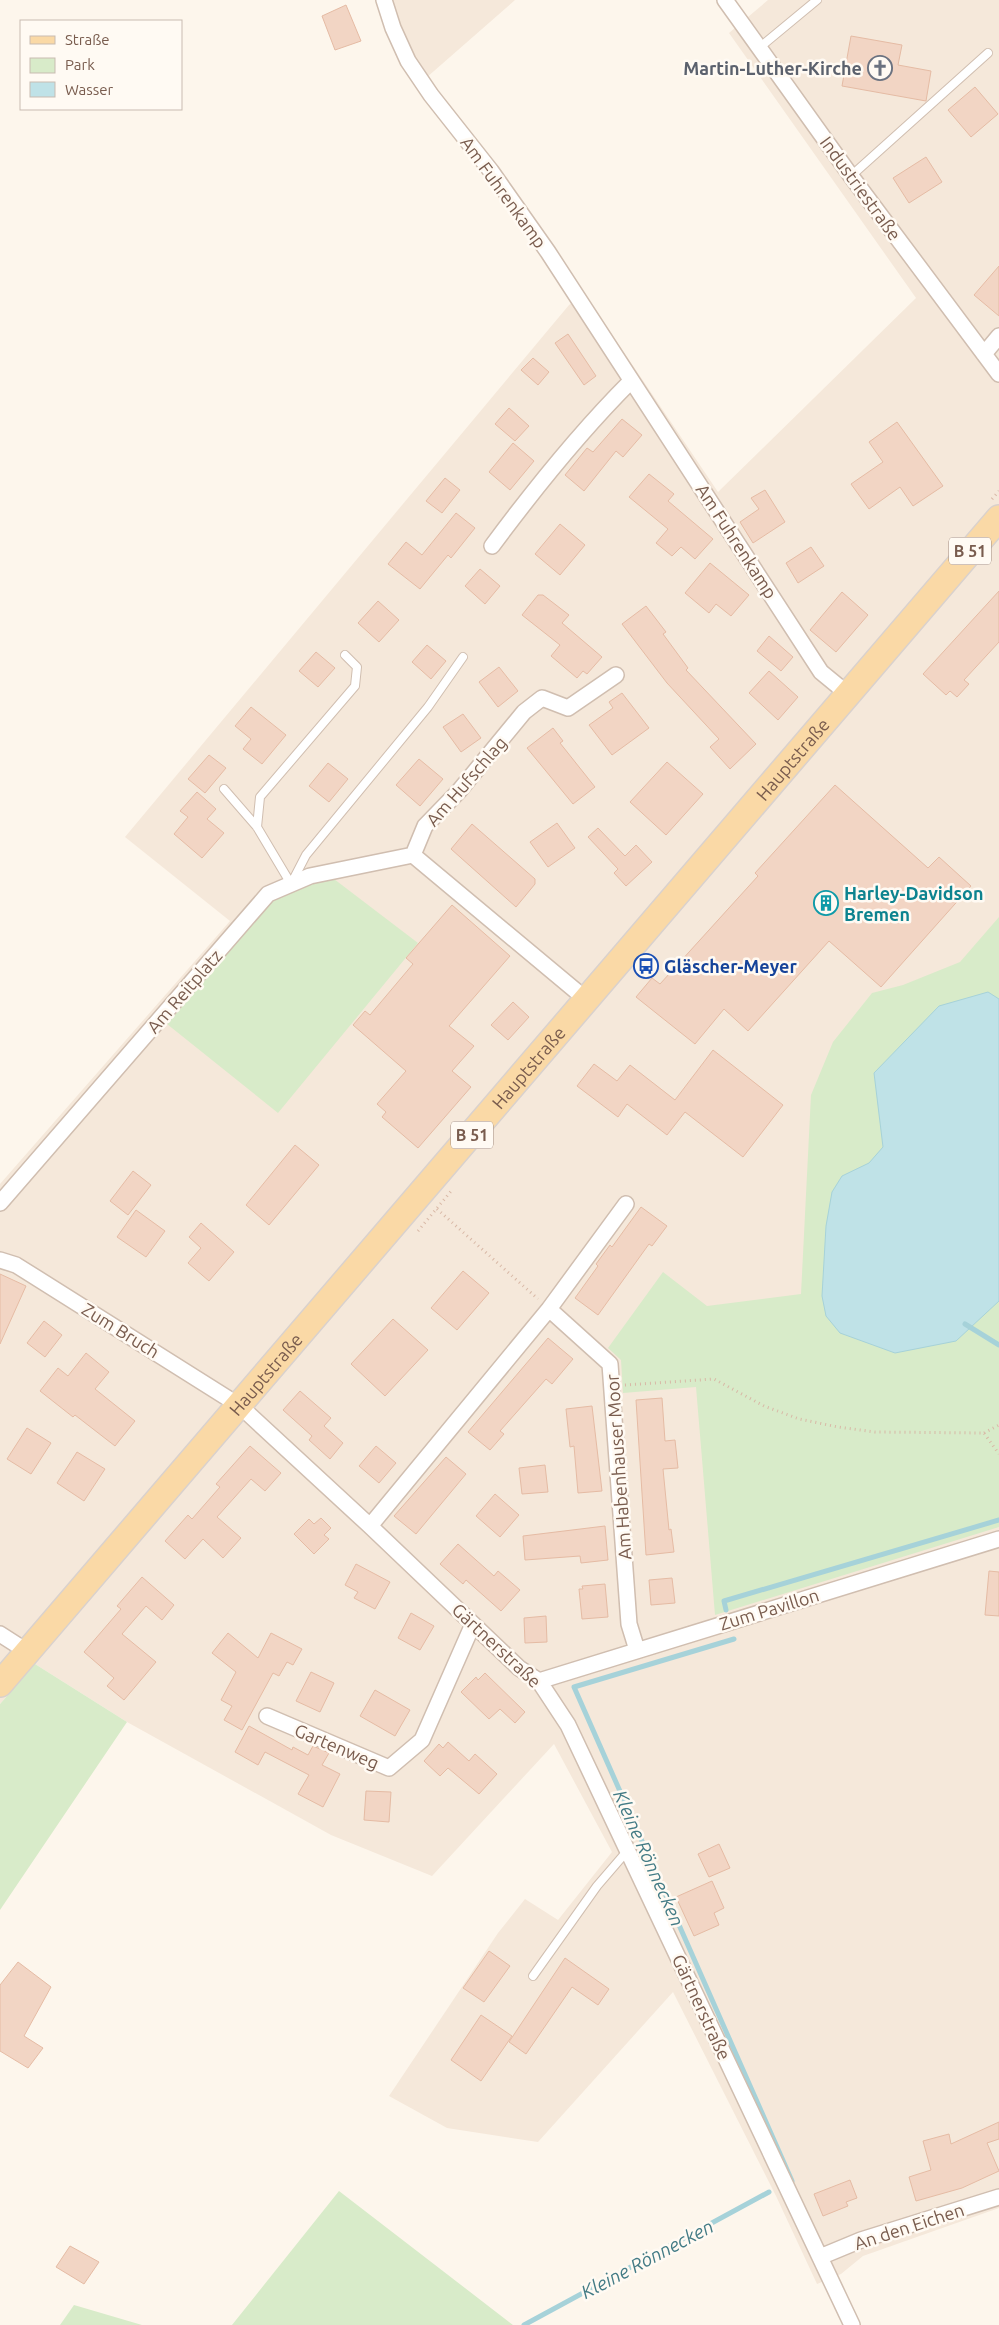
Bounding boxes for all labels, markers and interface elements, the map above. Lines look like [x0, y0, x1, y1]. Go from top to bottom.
legend [20, 20, 182, 110]
text: Straße [65, 31, 109, 48]
church icon: Martin-Luther-Kirche [867, 55, 893, 81]
text: Park [65, 56, 95, 73]
place label: Martin-Luther-Kirche [683, 58, 862, 78]
text: Wasser [65, 81, 114, 98]
street label: Industriestraße [817, 132, 905, 244]
street label: Am Fuhrenkamp [457, 133, 551, 251]
street label: Am Fuhrenkamp [693, 480, 781, 602]
road number: B 51 [949, 538, 991, 564]
street label: Hauptstraße [752, 714, 833, 804]
street label: Am Hufschlag [422, 732, 510, 830]
place label: Harley-Davidson Bremen [844, 883, 983, 924]
building icon: Harley-Davidson Bremen [813, 890, 839, 916]
street label: Am Reitplatz [142, 945, 226, 1037]
bus stop icon: Gläscher-Meyer [633, 953, 659, 979]
place label: Gläscher-Meyer [664, 956, 797, 976]
street label: Hauptstraße [488, 1022, 569, 1112]
road number: B 51 [451, 1122, 493, 1148]
street label: Zum Bruch [79, 1298, 163, 1362]
street label: Hauptstraße [225, 1329, 306, 1419]
street label: Am Habenhauser Moor [602, 1373, 634, 1560]
street label: Zum Pavillon [717, 1584, 821, 1634]
street label: Gärtnerstraße [449, 1599, 545, 1691]
street label: Gartenweg [292, 1719, 382, 1773]
water label: Kleine Rönnecken [609, 1787, 689, 1929]
street label: Gärtnerstraße [669, 1951, 735, 2063]
street label: An den Eichen [852, 2199, 966, 2253]
water label: Kleine Rönnecken [577, 2215, 717, 2303]

